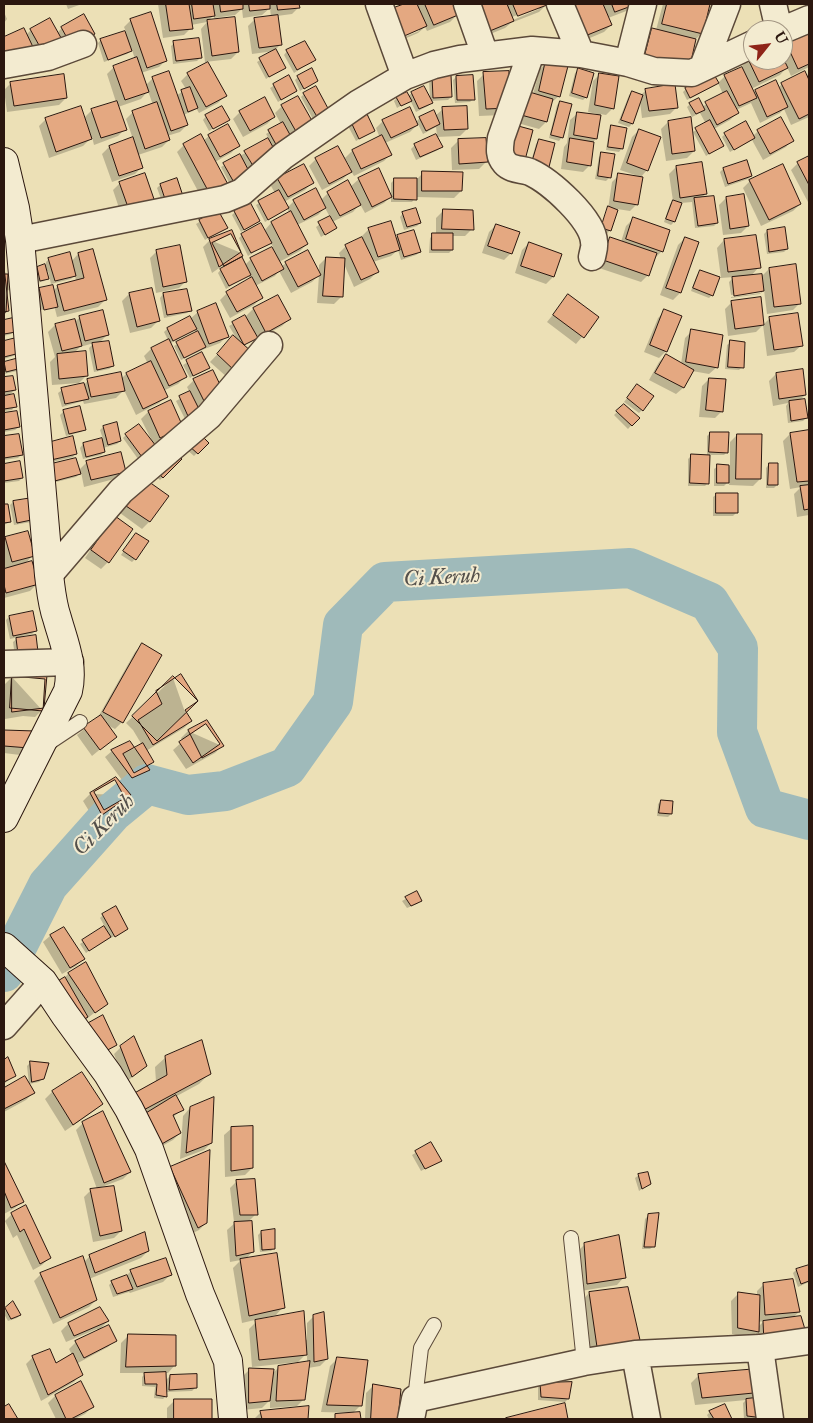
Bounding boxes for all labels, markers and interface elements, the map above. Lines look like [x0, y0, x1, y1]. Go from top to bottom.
north arrow [743, 20, 793, 70]
text: U [770, 29, 791, 47]
water label: Ci Keruh [403, 564, 481, 594]
water label: Ci Keruh [68, 789, 142, 863]

